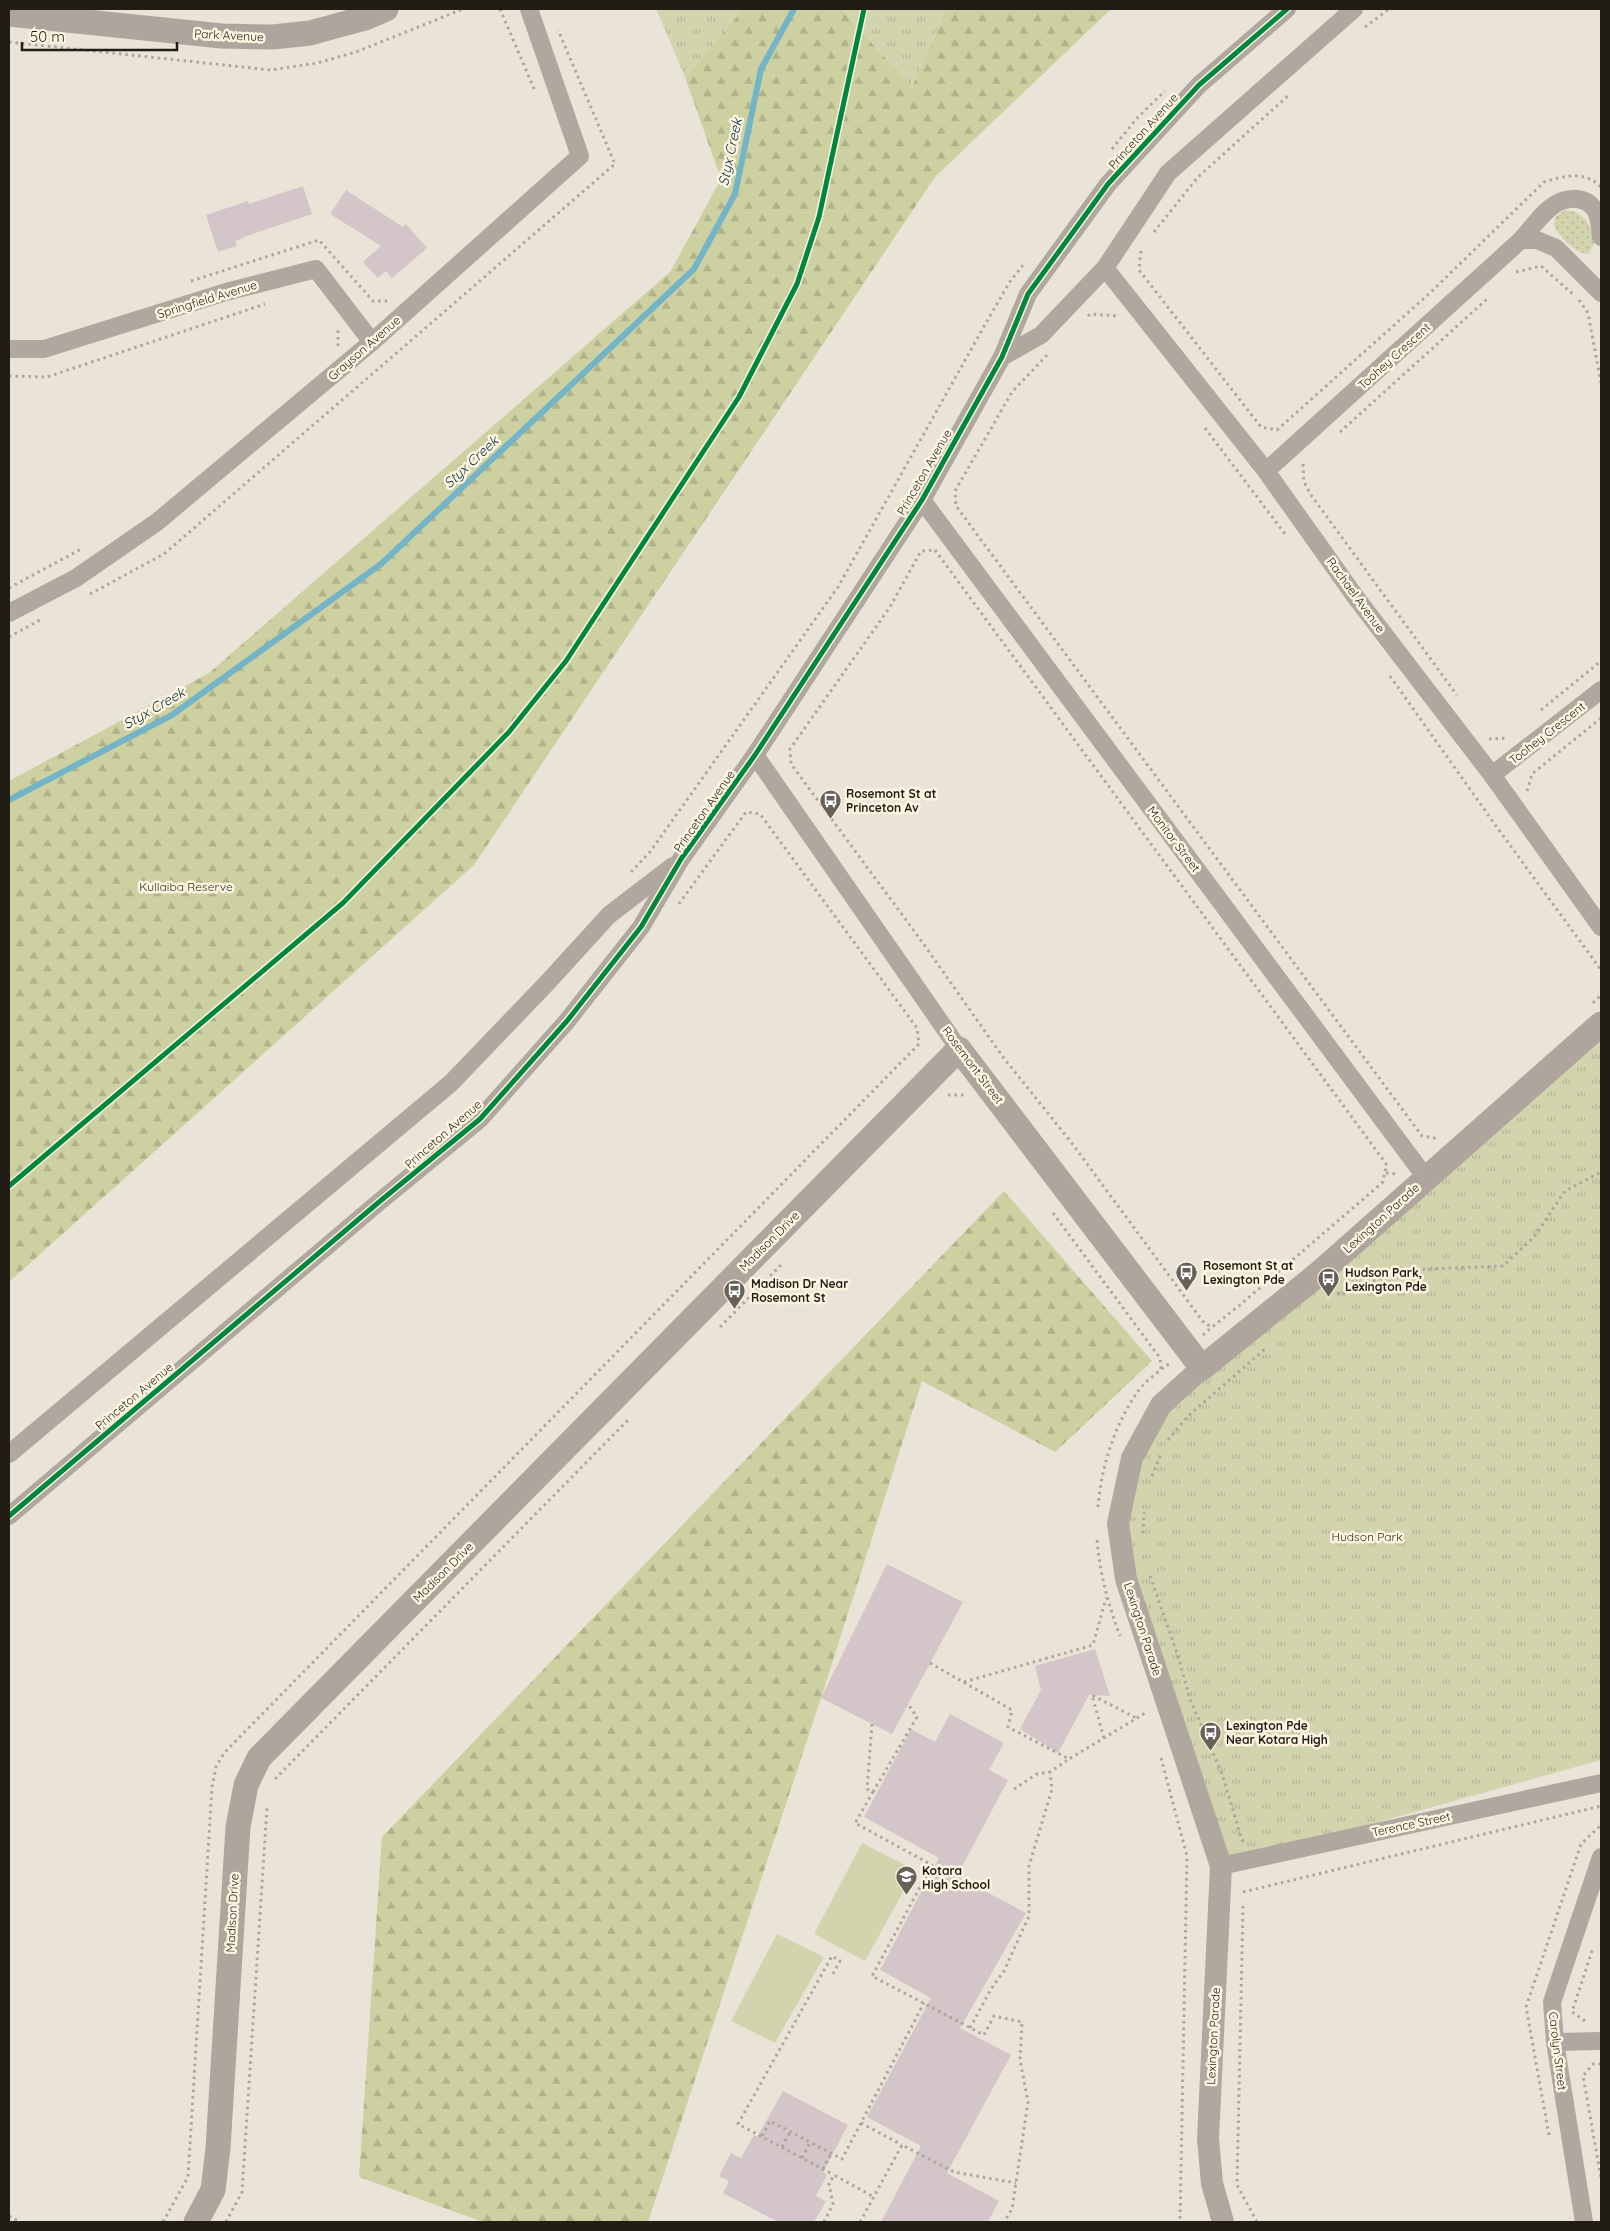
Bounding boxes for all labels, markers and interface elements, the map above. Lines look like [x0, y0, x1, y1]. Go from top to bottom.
scale bar [22, 20, 178, 52]
street label: Park Avenue [194, 26, 264, 44]
text: 50 m [30, 27, 65, 46]
street label: Princeton Avenue [1105, 90, 1181, 172]
water label: Styx Creek [714, 115, 746, 187]
street label: Springfield Avenue [155, 277, 259, 321]
street label: Grayson Avenue [325, 312, 403, 383]
street label: Toohey Crescent [1355, 319, 1433, 393]
street label: Princeton Avenue [893, 426, 955, 518]
water label: Styx Creek [440, 431, 503, 492]
street label: Rachael Avenue [1324, 554, 1389, 636]
water label: Styx Creek [120, 682, 190, 733]
street label: Toohey Crescent [1506, 699, 1588, 767]
street label: Princeton Avenue [670, 767, 738, 855]
place label: Rosemont St at Princeton Av [846, 786, 936, 815]
bus stop icon: Rosemont St at Princeton Av [818, 788, 842, 819]
street label: Monitor Street [1144, 803, 1204, 875]
park label: Kullaiba Reserve [139, 879, 233, 894]
street label: Rosemont Street [939, 1023, 1007, 1107]
street label: Princeton Avenue [402, 1096, 485, 1171]
street label: Lexington Parade [1340, 1180, 1422, 1256]
street label: Madison Drive [736, 1208, 802, 1274]
place label: Rosemont St at Lexington Pde [1203, 1258, 1293, 1287]
bus stop icon: Rosemont St at Lexington Pde [1175, 1260, 1199, 1291]
place label: Hudson Park, Lexington Pde [1345, 1265, 1427, 1294]
bus stop icon: Hudson Park, Lexington Pde [1317, 1267, 1341, 1298]
place label: Madison Dr Near Rosemont St [751, 1276, 848, 1305]
bus stop icon: Madison Dr Near Rosemont St [723, 1278, 747, 1309]
street label: Princeton Avenue [92, 1359, 176, 1433]
park label: Hudson Park [1331, 1529, 1403, 1544]
street label: Madison Drive [410, 1539, 476, 1605]
street label: Lexington Parade [1121, 1580, 1165, 1678]
place label: Lexington Pde Near Kotara High [1226, 1718, 1328, 1747]
bus stop icon: Lexington Pde Near Kotara High [1198, 1720, 1222, 1751]
street label: Terence Street [1370, 1808, 1452, 1840]
place label: Kotara High School [922, 1863, 990, 1892]
school or university icon: Kotara High School [894, 1865, 918, 1896]
street label: Madison Drive [222, 1873, 242, 1953]
street label: Lexington Parade [1203, 1987, 1223, 2085]
street label: Carolyn Street [1546, 2011, 1570, 2091]

